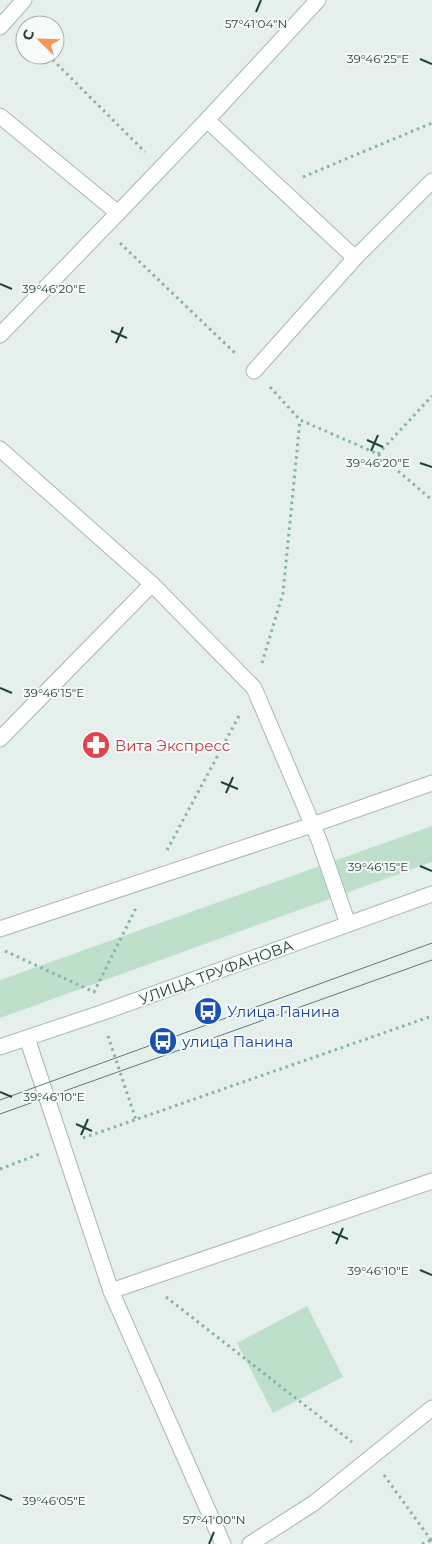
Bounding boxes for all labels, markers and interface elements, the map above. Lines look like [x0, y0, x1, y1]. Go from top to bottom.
north arrow [15, 15, 65, 65]
text: 57°41'04"N [225, 16, 287, 31]
text: С [18, 27, 38, 43]
text: 39°46'25"E [347, 51, 409, 66]
text: 39°46'20"E [22, 281, 86, 296]
text: 39°46'20"E [346, 455, 410, 470]
text: 39°46'15"E [24, 685, 84, 700]
pharmacy icon: Вита Экспресс [81, 730, 111, 760]
place label: Вита Экспресс [115, 736, 230, 755]
text: 39°46'15"E [348, 859, 408, 874]
street label: УЛИЦА ТРУФАНОВА [136, 935, 296, 1009]
bus stop icon: Улица Панина [193, 996, 223, 1026]
place label: Улица Панина [227, 1002, 340, 1021]
bus stop icon: улица Панина [148, 1026, 178, 1056]
place label: улица Панина [181, 1032, 293, 1051]
text: 39°46'10"E [23, 1089, 85, 1104]
text: 39°46'10"E [347, 1263, 409, 1278]
text: 39°46'05"E [22, 1493, 86, 1508]
text: 57°41'00"N [183, 1512, 245, 1527]

